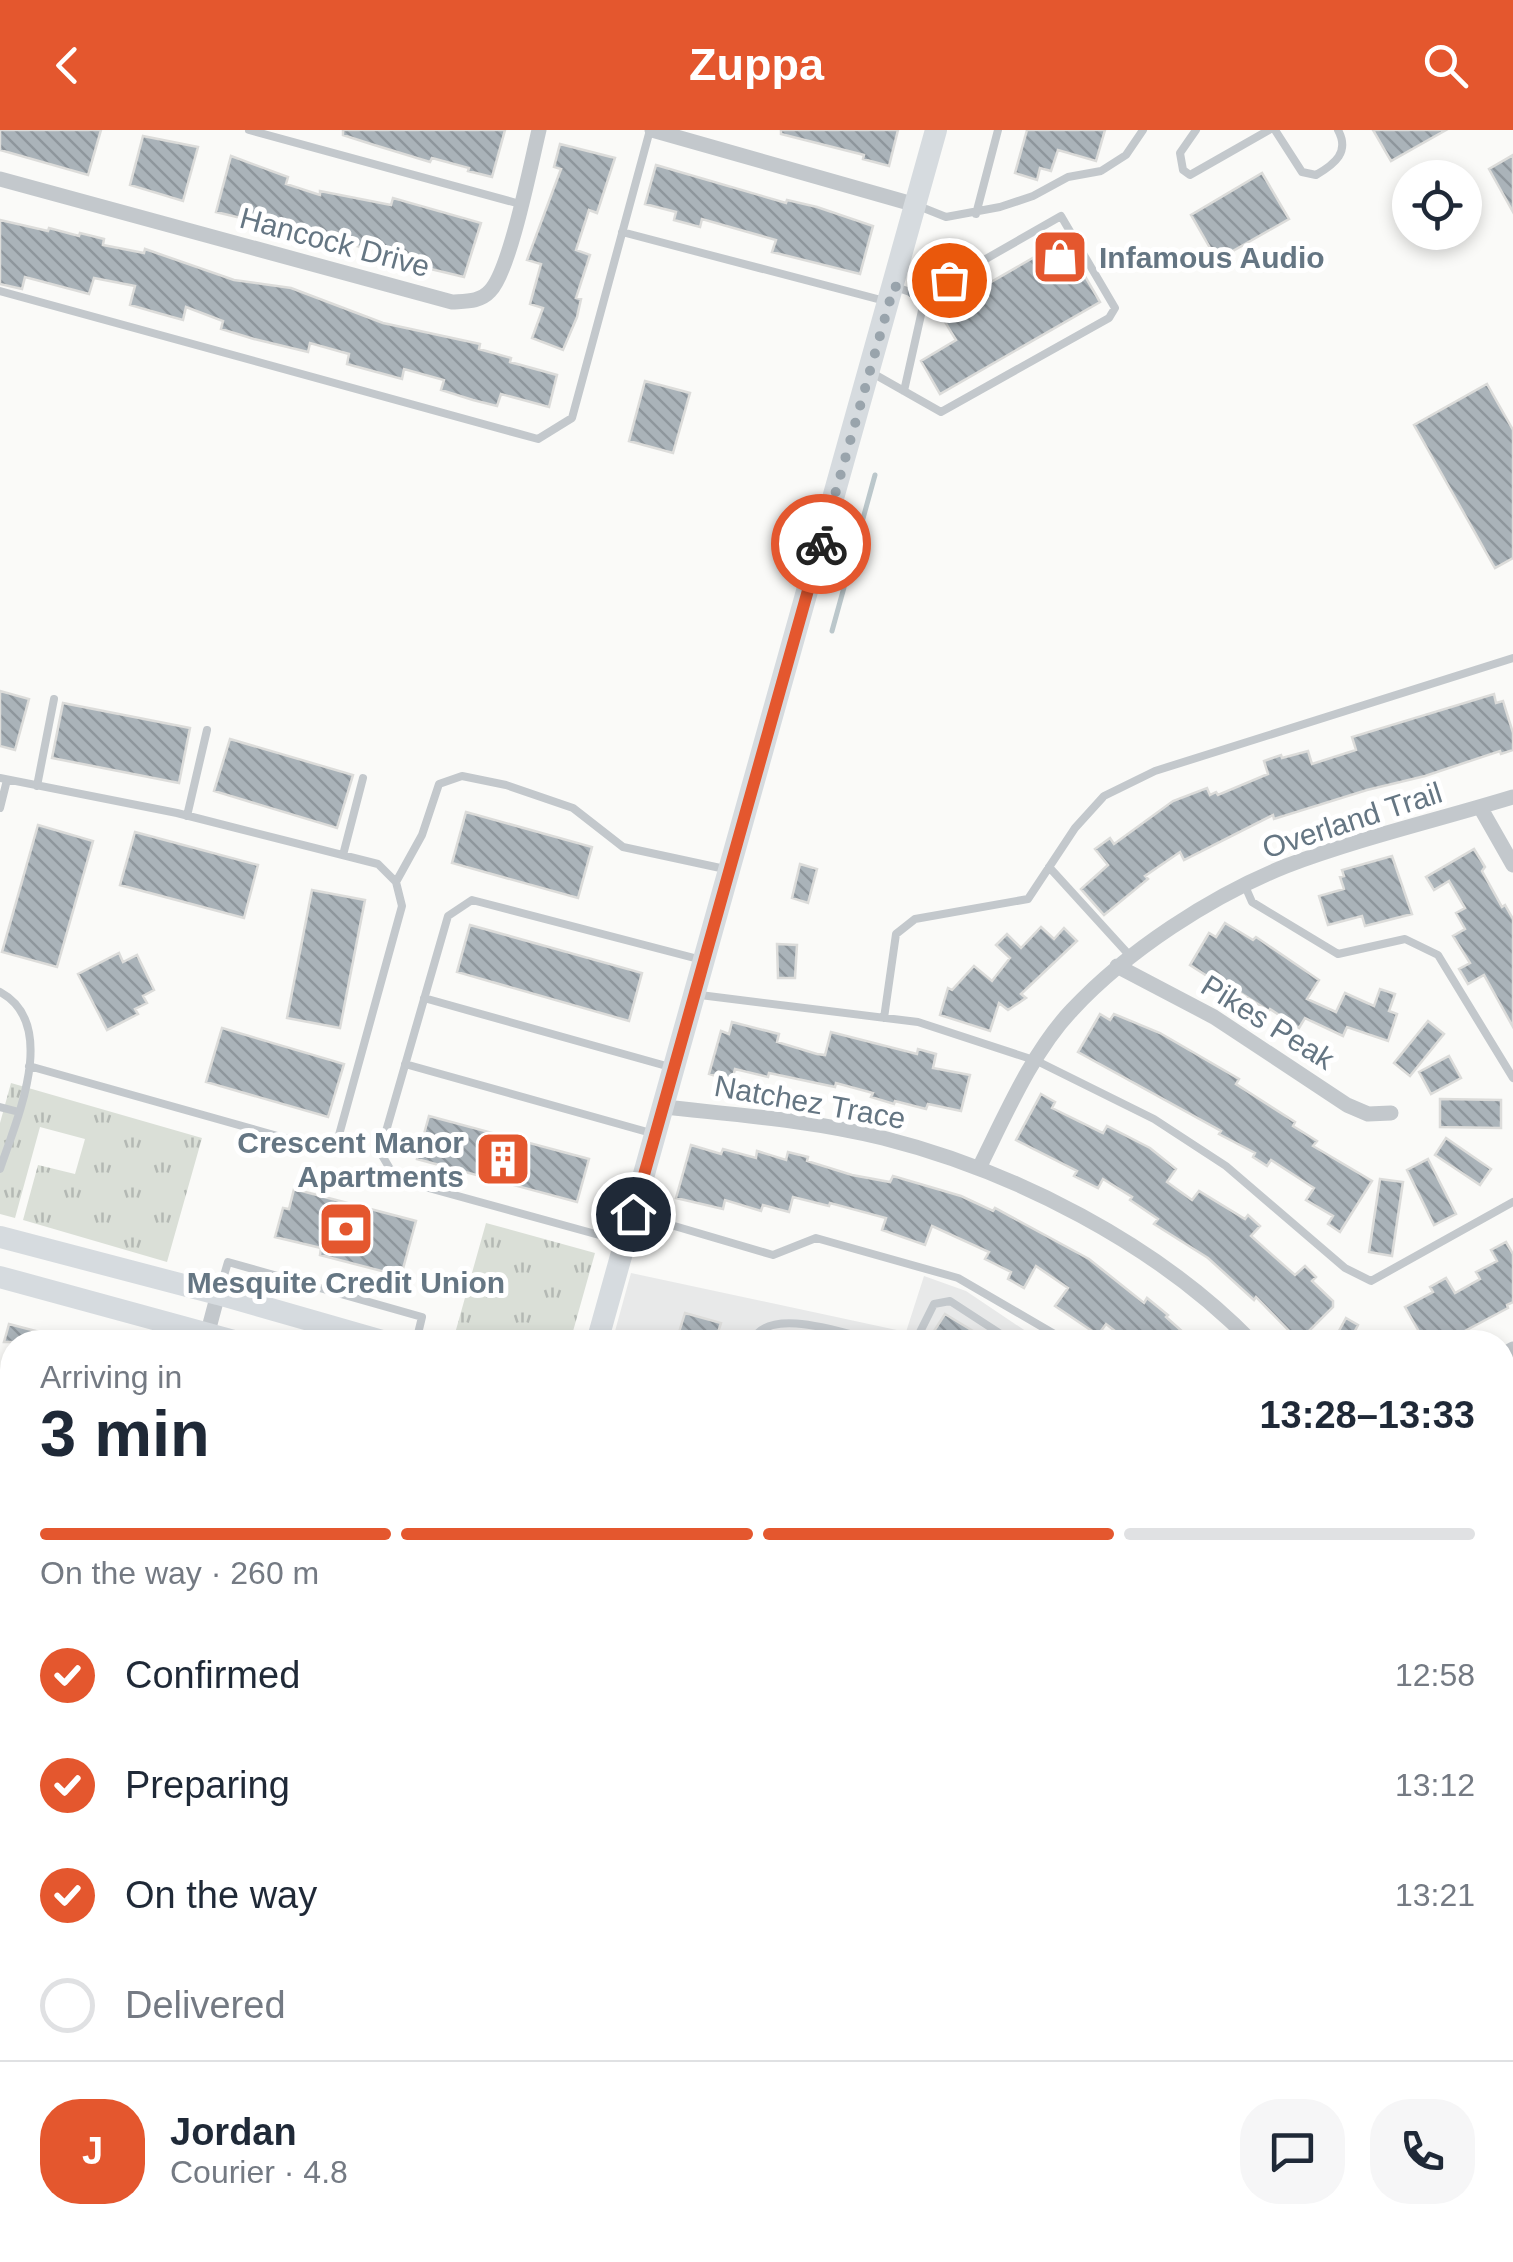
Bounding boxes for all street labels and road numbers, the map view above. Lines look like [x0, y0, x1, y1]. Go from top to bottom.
street label: Hancock Drive [237, 201, 433, 283]
street label: Overland Trail [1258, 775, 1446, 865]
street label: Pikes Peak [1196, 968, 1341, 1076]
street label: Natchez Trace [712, 1069, 908, 1135]

